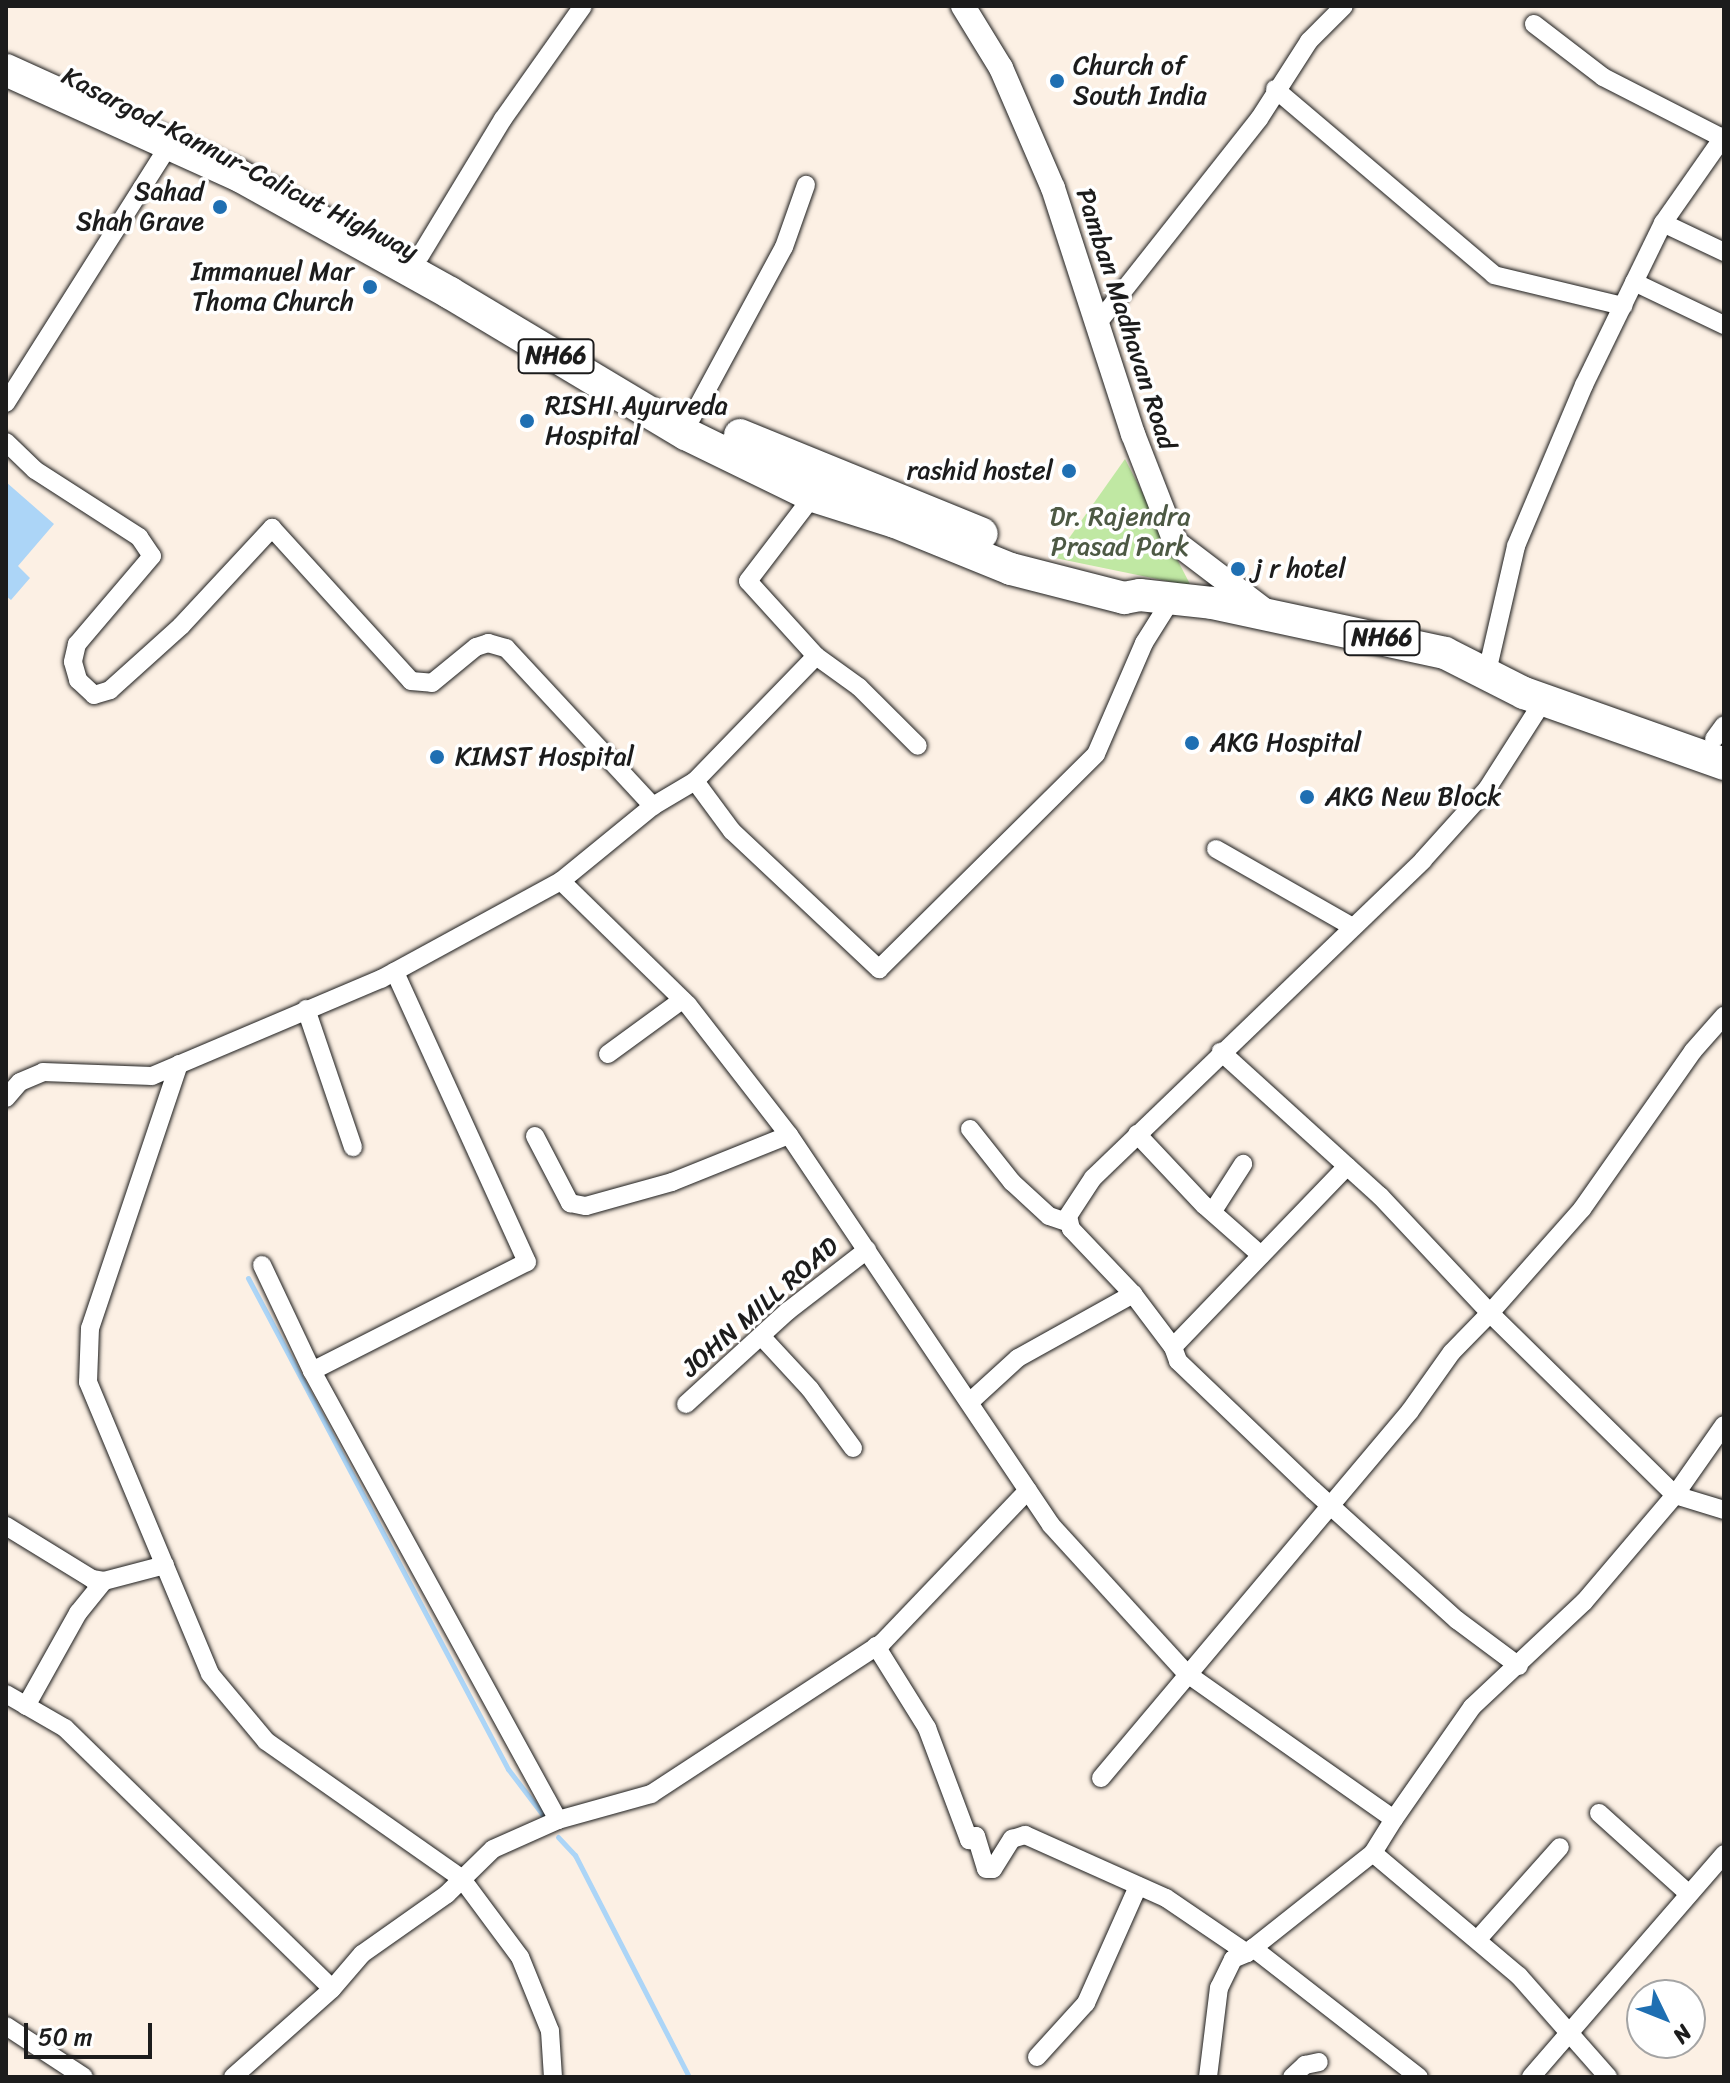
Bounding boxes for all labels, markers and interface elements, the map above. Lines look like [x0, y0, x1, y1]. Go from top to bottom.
place label: Church of South India [1073, 50, 1206, 112]
street label: Kasargod-Kannur-Calicut Highway [57, 60, 423, 268]
marker: Church of South India [1048, 72, 1066, 90]
place label: Sahad Shah Grave [75, 176, 204, 238]
street label: Pamban Madhavan Road [1069, 184, 1183, 454]
marker: Sahad Shah Grave [211, 198, 229, 216]
place label: Immanuel Mar Thoma Church [191, 256, 354, 318]
marker: Immanuel Mar Thoma Church [361, 278, 379, 296]
road number: NH66 [516, 336, 596, 376]
place label: RISHI Ayurveda Hospital [545, 390, 728, 452]
marker: RISHI Ayurveda Hospital [516, 410, 538, 432]
place label: rashid hostel [906, 455, 1053, 487]
marker: rashid hostel [1060, 462, 1078, 480]
park label: Dr. Rajendra Prasad Park [1050, 501, 1190, 562]
place label: j r hotel [1254, 553, 1346, 585]
marker: j r hotel [1229, 560, 1247, 578]
road number: NH66 [1342, 618, 1422, 658]
place label: AKG Hospital [1210, 727, 1361, 759]
marker: AKG Hospital [1181, 732, 1203, 754]
place label: KIMST Hospital [455, 741, 634, 773]
marker: KIMST Hospital [426, 746, 448, 768]
place label: AKG New Block [1325, 781, 1501, 813]
marker: AKG New Block [1296, 786, 1318, 808]
street label: JOHN MILL ROAD [674, 1230, 846, 1384]
north arrow [1626, 1979, 1706, 2059]
scale bar [28, 2007, 156, 2057]
text: N [1663, 2015, 1702, 2053]
text: 50 m [38, 2016, 93, 2058]

